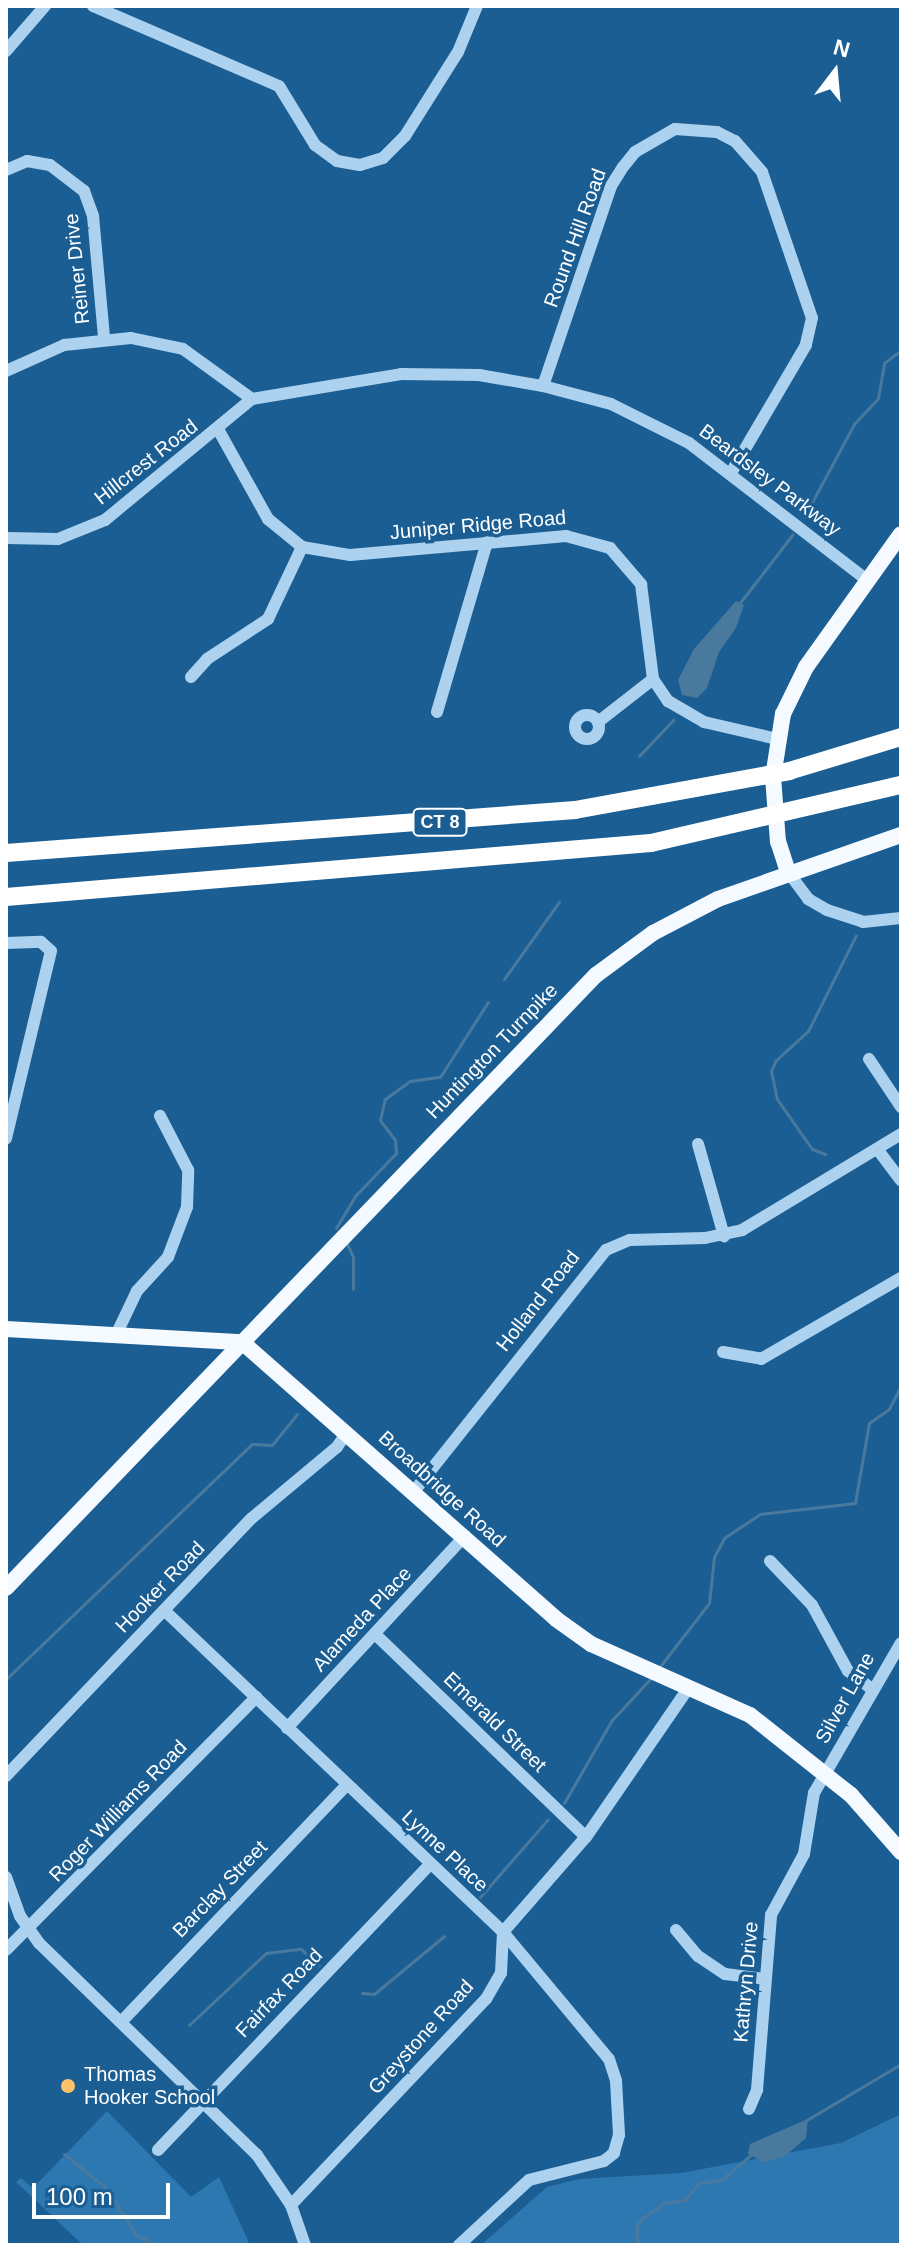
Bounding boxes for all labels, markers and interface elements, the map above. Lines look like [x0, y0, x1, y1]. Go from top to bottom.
north arrow [795, 32, 875, 112]
text: N [831, 34, 853, 63]
street label: Round Hill Road [539, 165, 611, 311]
street label: Reiner Drive [59, 212, 95, 326]
street label: Hillcrest Road [90, 414, 202, 510]
street label: Beardsley Parkway [694, 419, 846, 541]
street label: Juniper Ridge Road [389, 505, 567, 545]
road number: CT 8 [412, 808, 468, 836]
street label: Huntington Turnpike [421, 978, 563, 1124]
street label: Holland Road [491, 1246, 585, 1356]
street label: Broadbridge Road [374, 1426, 510, 1552]
street label: Hooker Road [110, 1536, 210, 1638]
street label: Alameda Place [307, 1562, 417, 1676]
street label: Silver Lane [810, 1648, 880, 1748]
street label: Emerald Street [439, 1667, 551, 1777]
street label: Roger Williams Road [44, 1735, 192, 1887]
street label: Lynne Place [397, 1805, 493, 1897]
street label: Barclay Street [168, 1835, 272, 1943]
street label: Kathryn Drive [729, 1921, 763, 2043]
street label: Fairfax Road [231, 1943, 327, 2043]
street label: Greystone Road [363, 1975, 479, 2099]
place label: Thomas Hooker School [84, 2062, 215, 2109]
marker: Thomas Hooker School [59, 2077, 77, 2095]
scale bar [36, 2167, 174, 2217]
text: 100 m [46, 2183, 113, 2210]

